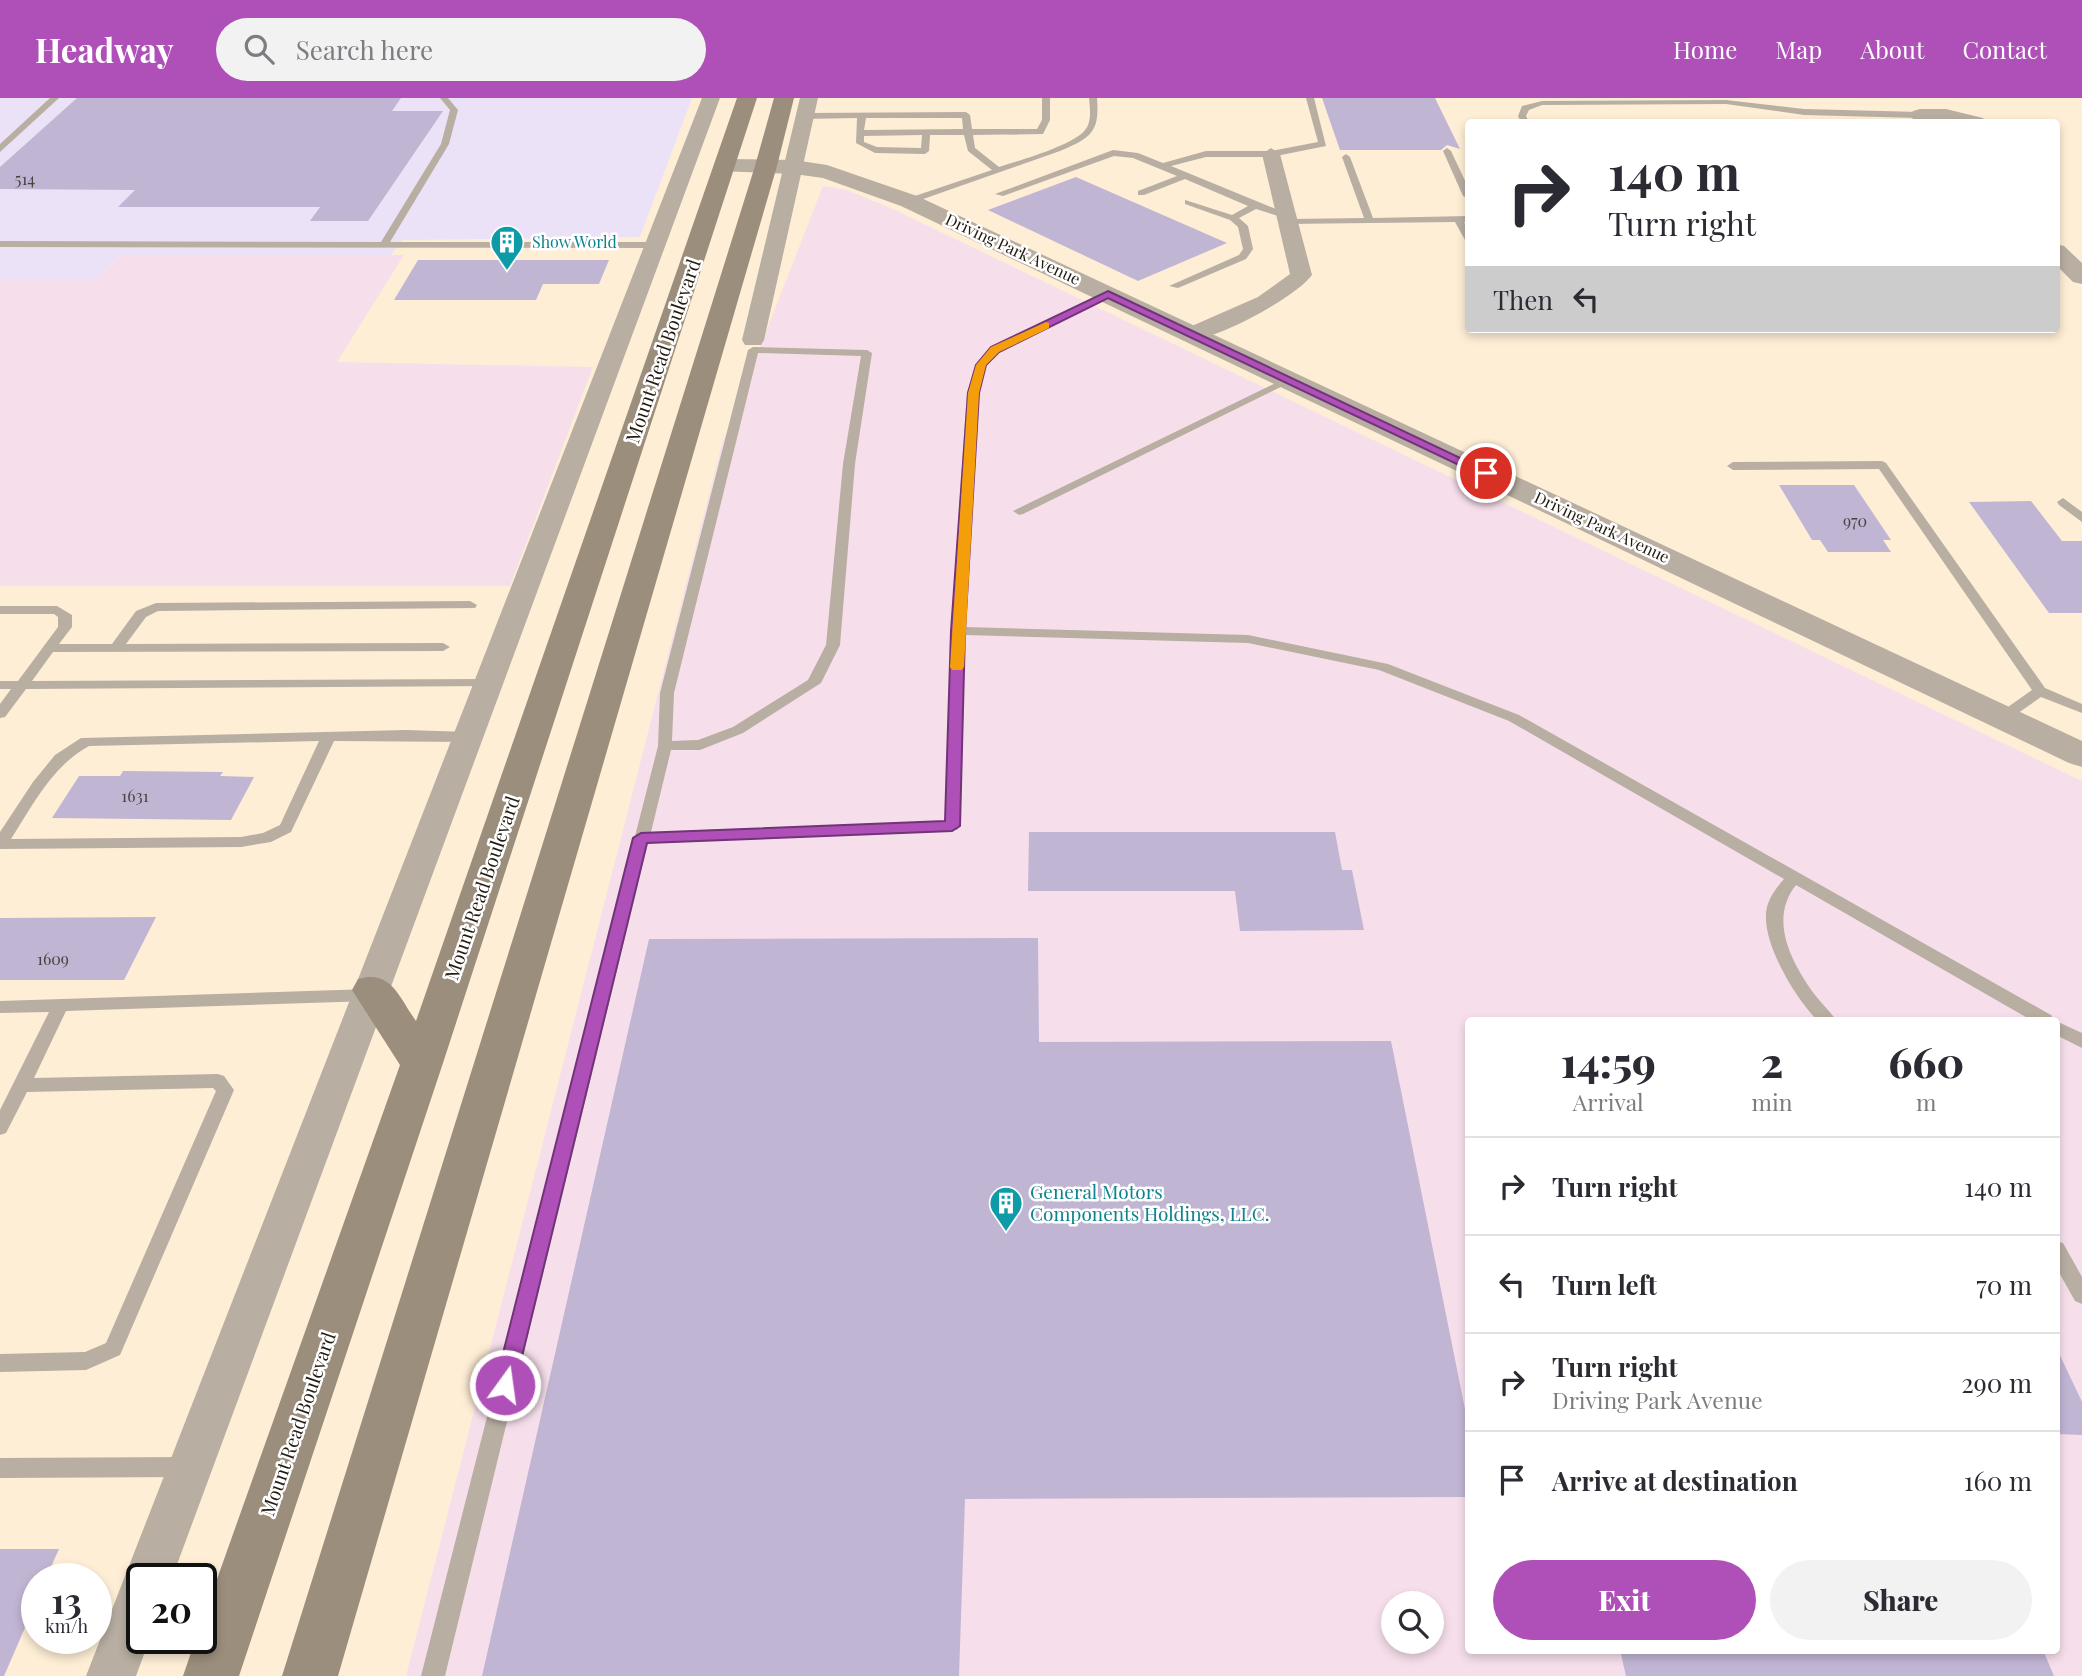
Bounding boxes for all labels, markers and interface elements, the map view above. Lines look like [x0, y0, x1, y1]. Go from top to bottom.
search box [216, 18, 706, 81]
text: Headway [35, 27, 174, 71]
icon: search [240, 30, 278, 68]
text: Search here [296, 32, 433, 67]
text: Home [1673, 33, 1737, 65]
text: Map [1775, 33, 1822, 65]
text: About [1860, 33, 1924, 65]
text: Contact [1962, 33, 2047, 65]
text: 140 m [1608, 138, 1740, 203]
icon: right [1493, 147, 1584, 238]
house number: 514 [15, 168, 35, 189]
text: Turn right [1608, 201, 1756, 244]
street label: Driving Park Avenue [942, 208, 1084, 289]
building icon: Show World [488, 223, 526, 272]
place label: Show World [532, 231, 617, 252]
street label: Mount Read Boulevard [618, 255, 706, 446]
icon: left [1567, 280, 1605, 318]
text: Then [1493, 282, 1553, 317]
pin [1456, 443, 1516, 503]
icon: arrive [1467, 454, 1505, 492]
street label: Driving Park Avenue [1531, 486, 1673, 567]
house number: 970 [1843, 510, 1867, 531]
house number: 1631 [121, 785, 149, 806]
street label: Mount Read Boulevard [437, 792, 525, 983]
house number: 1609 [37, 948, 69, 969]
text: 14:59 [1561, 1033, 1656, 1089]
text: 2 [1761, 1033, 1783, 1089]
text: 660 [1888, 1033, 1964, 1089]
text: Arrival [1573, 1086, 1644, 1117]
text: min [1752, 1086, 1792, 1117]
text: m [1916, 1086, 1936, 1117]
icon: right [1493, 1167, 1531, 1205]
text: Turn right [1552, 1169, 1678, 1204]
text: 140 m [1964, 1169, 2032, 1204]
place label: General Motors Components Holdings, LLC. [1030, 1178, 1270, 1226]
building icon: General Motors Components Holdings, LLC. [987, 1184, 1025, 1233]
icon: left [1493, 1265, 1531, 1303]
text: Turn left [1552, 1267, 1657, 1302]
text: 70 m [1976, 1267, 2032, 1302]
street label: Mount Read Boulevard [253, 1328, 341, 1519]
position arrow [468, 1348, 542, 1422]
text: Turn right [1552, 1349, 1678, 1384]
icon: right [1493, 1363, 1531, 1401]
text: 290 m [1961, 1365, 2032, 1400]
text: Driving Park Avenue [1552, 1384, 1763, 1415]
icon: arrive [1493, 1461, 1531, 1499]
text: Arrive at destination [1552, 1463, 1798, 1498]
text: 160 m [1964, 1463, 2032, 1498]
button: Exit [1493, 1560, 1756, 1640]
button: Share [1770, 1560, 2032, 1640]
speed limit sign: 20 [126, 1563, 217, 1654]
text: 13 [51, 1576, 82, 1623]
map controls [1381, 1591, 1444, 1654]
button: search [1381, 1591, 1444, 1654]
text: km/h [45, 1614, 88, 1638]

